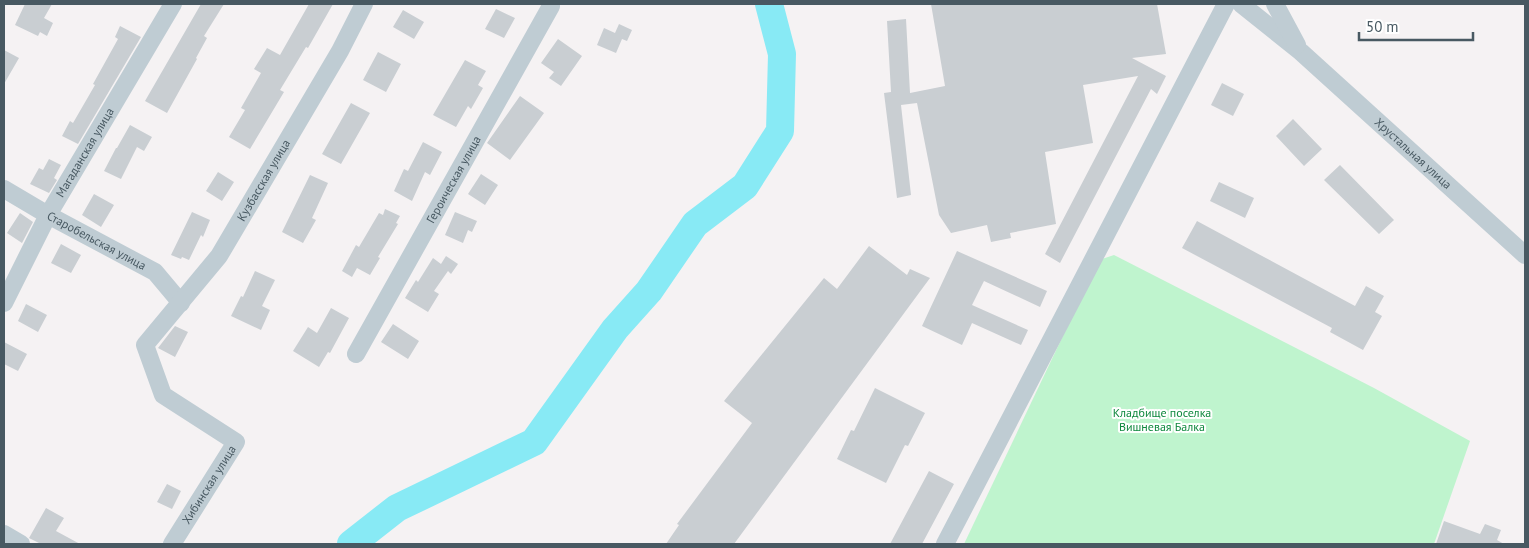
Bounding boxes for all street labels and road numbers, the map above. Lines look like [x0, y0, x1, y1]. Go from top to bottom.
street label: Магаданская улица [52, 105, 117, 200]
street label: Хрустальная улица [1372, 114, 1455, 192]
street label: Героическая улица [423, 133, 484, 226]
street label: Кузбасская улица [233, 136, 293, 224]
street label: Старобельская улица [45, 208, 149, 273]
street label: Хибинская улица [178, 442, 239, 527]

